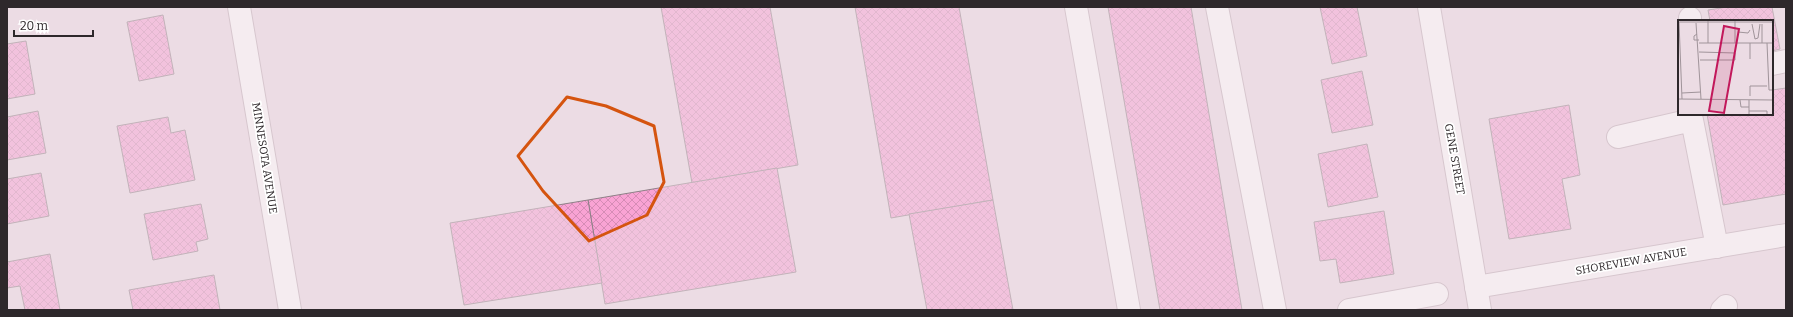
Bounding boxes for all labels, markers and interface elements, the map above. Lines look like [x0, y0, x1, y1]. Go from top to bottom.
scale bar [14, 12, 93, 38]
text: 20 m [20, 19, 49, 33]
inset map [1678, 20, 1773, 115]
street label: MINNESOTA AVENUE [249, 101, 280, 215]
street label: GENE STREET [1442, 123, 1467, 196]
street label: SHOREVIEW AVENUE [1574, 245, 1688, 278]

